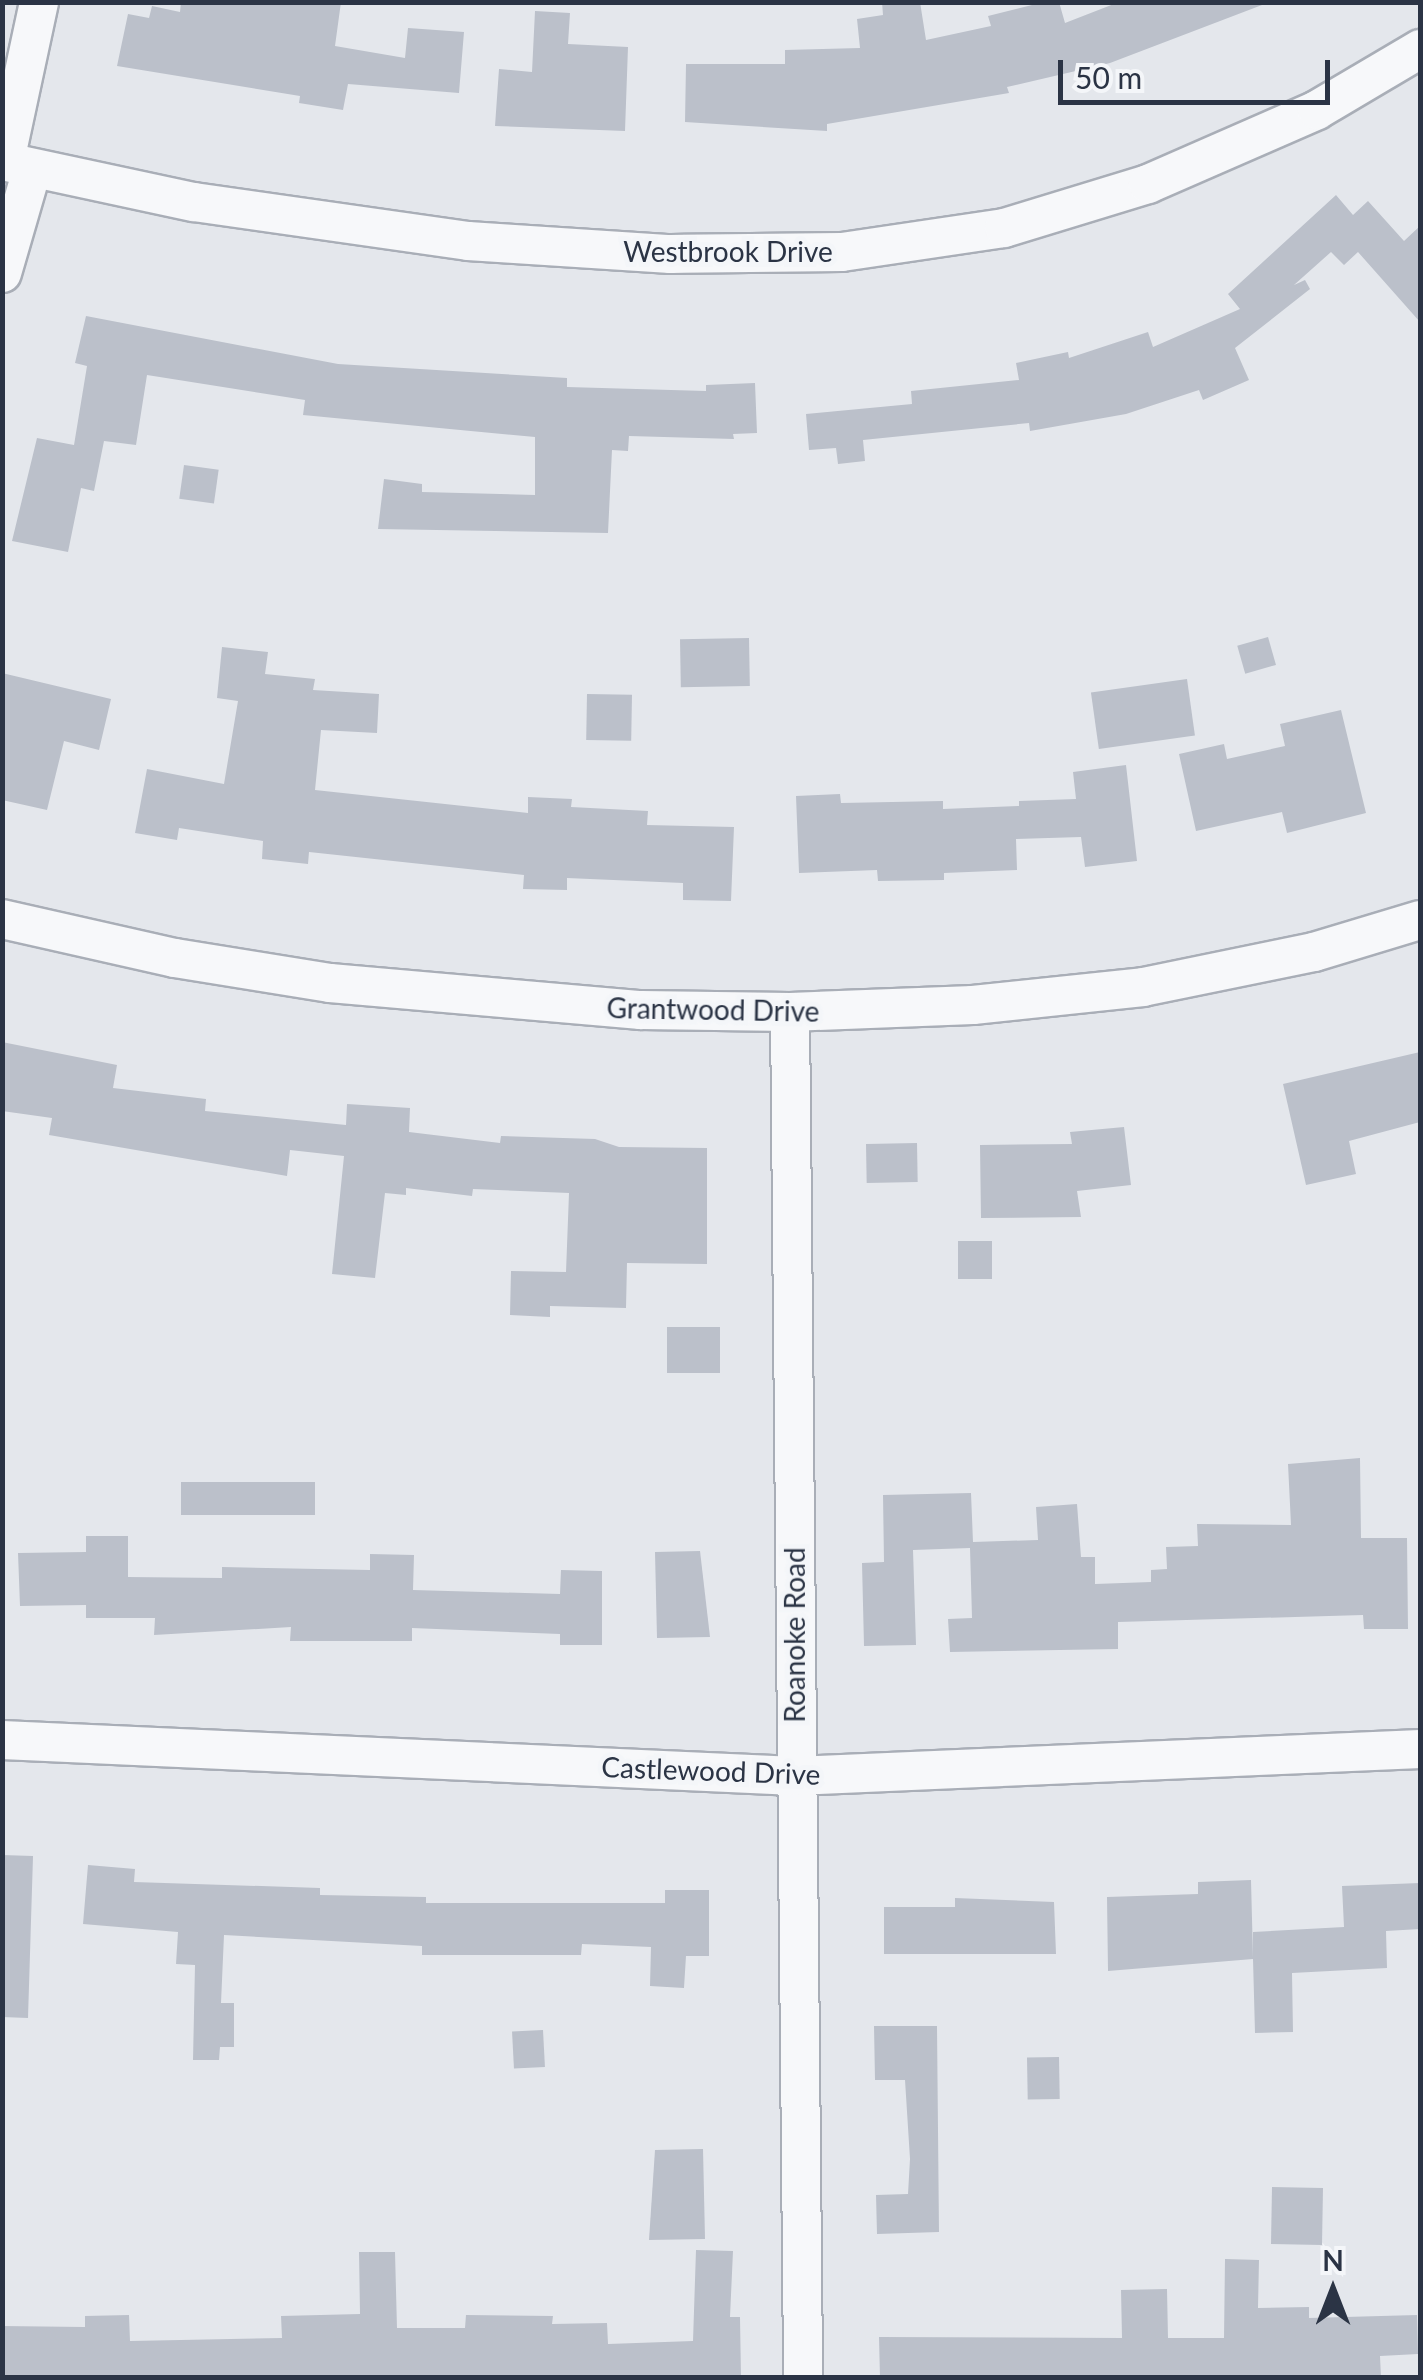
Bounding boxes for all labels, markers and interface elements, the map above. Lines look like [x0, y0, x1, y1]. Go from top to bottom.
scale bar [1063, 40, 1336, 102]
text: 50 m [1075, 59, 1142, 95]
street label: Westbrook Drive [623, 234, 833, 268]
street label: Grantwood Drive [606, 990, 820, 1028]
street label: Roanoke Road [777, 1547, 811, 1723]
street label: Castlewood Drive [601, 1749, 821, 1791]
north arrow [1283, 2240, 1383, 2340]
text: N [1322, 2243, 1344, 2277]

